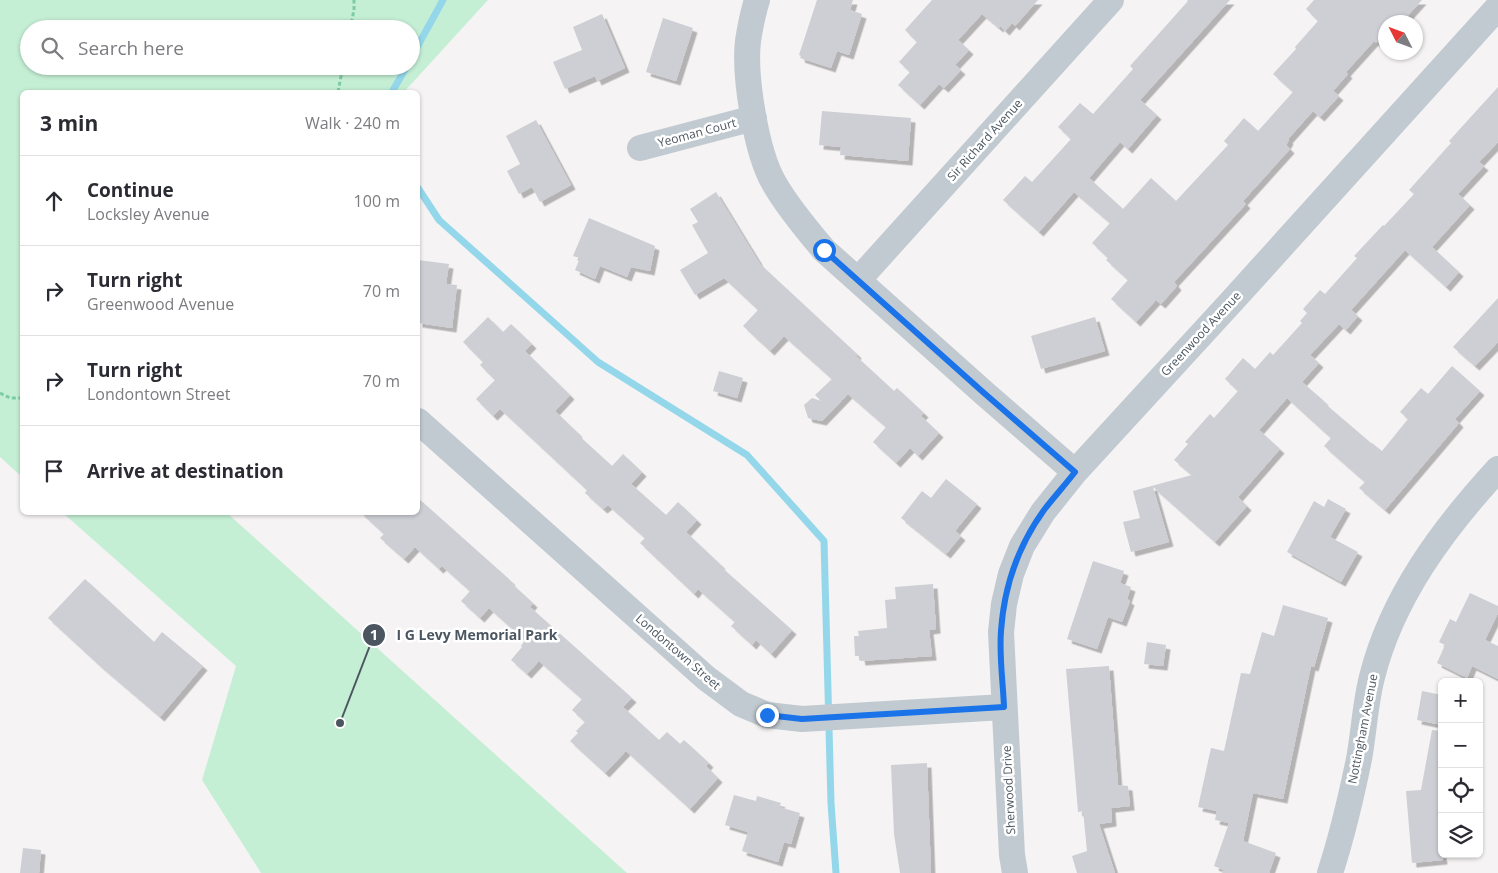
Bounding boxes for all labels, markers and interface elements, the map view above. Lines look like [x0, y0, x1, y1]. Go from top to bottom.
north arrow [1378, 15, 1423, 60]
search box [20, 20, 420, 75]
icon: search [38, 34, 66, 62]
text: Search here [78, 35, 184, 61]
street label: Sir Richard Avenue [943, 95, 1026, 184]
text: 3 min [40, 109, 98, 137]
text: Walk · 240 m [305, 112, 400, 134]
street label: Yeoman Court [656, 114, 738, 151]
text: Continue [87, 177, 174, 203]
icon: ahead [40, 187, 68, 215]
text: 100 m [354, 190, 400, 212]
text: Locksley Avenue [87, 203, 210, 225]
route start [813, 239, 836, 262]
text: Turn right [87, 267, 182, 293]
icon: right [40, 277, 68, 305]
text: 70 m [363, 280, 400, 302]
street label: Greenwood Avenue [1157, 287, 1245, 380]
text: Greenwood Avenue [87, 293, 234, 315]
text: Turn right [87, 357, 182, 383]
icon: right [40, 367, 68, 395]
text: 70 m [363, 370, 400, 392]
text: Londontown Street [87, 383, 230, 405]
icon: arrive [40, 457, 68, 485]
text: Arrive at destination [87, 458, 284, 484]
street label: Londontown Street [632, 610, 724, 693]
callout: I G Levy Memorial Park [361, 620, 567, 649]
text: 1 [370, 624, 378, 644]
text: I G Levy Memorial Park [397, 625, 558, 644]
street label: Nottingham Avenue [1344, 672, 1382, 785]
map controls [1438, 678, 1483, 858]
button: + [1438, 678, 1483, 723]
route end [756, 704, 779, 727]
button: − [1438, 723, 1483, 768]
street label: Sherwood Drive [998, 745, 1019, 835]
button: locate [1438, 768, 1483, 813]
button: layers [1438, 813, 1483, 858]

